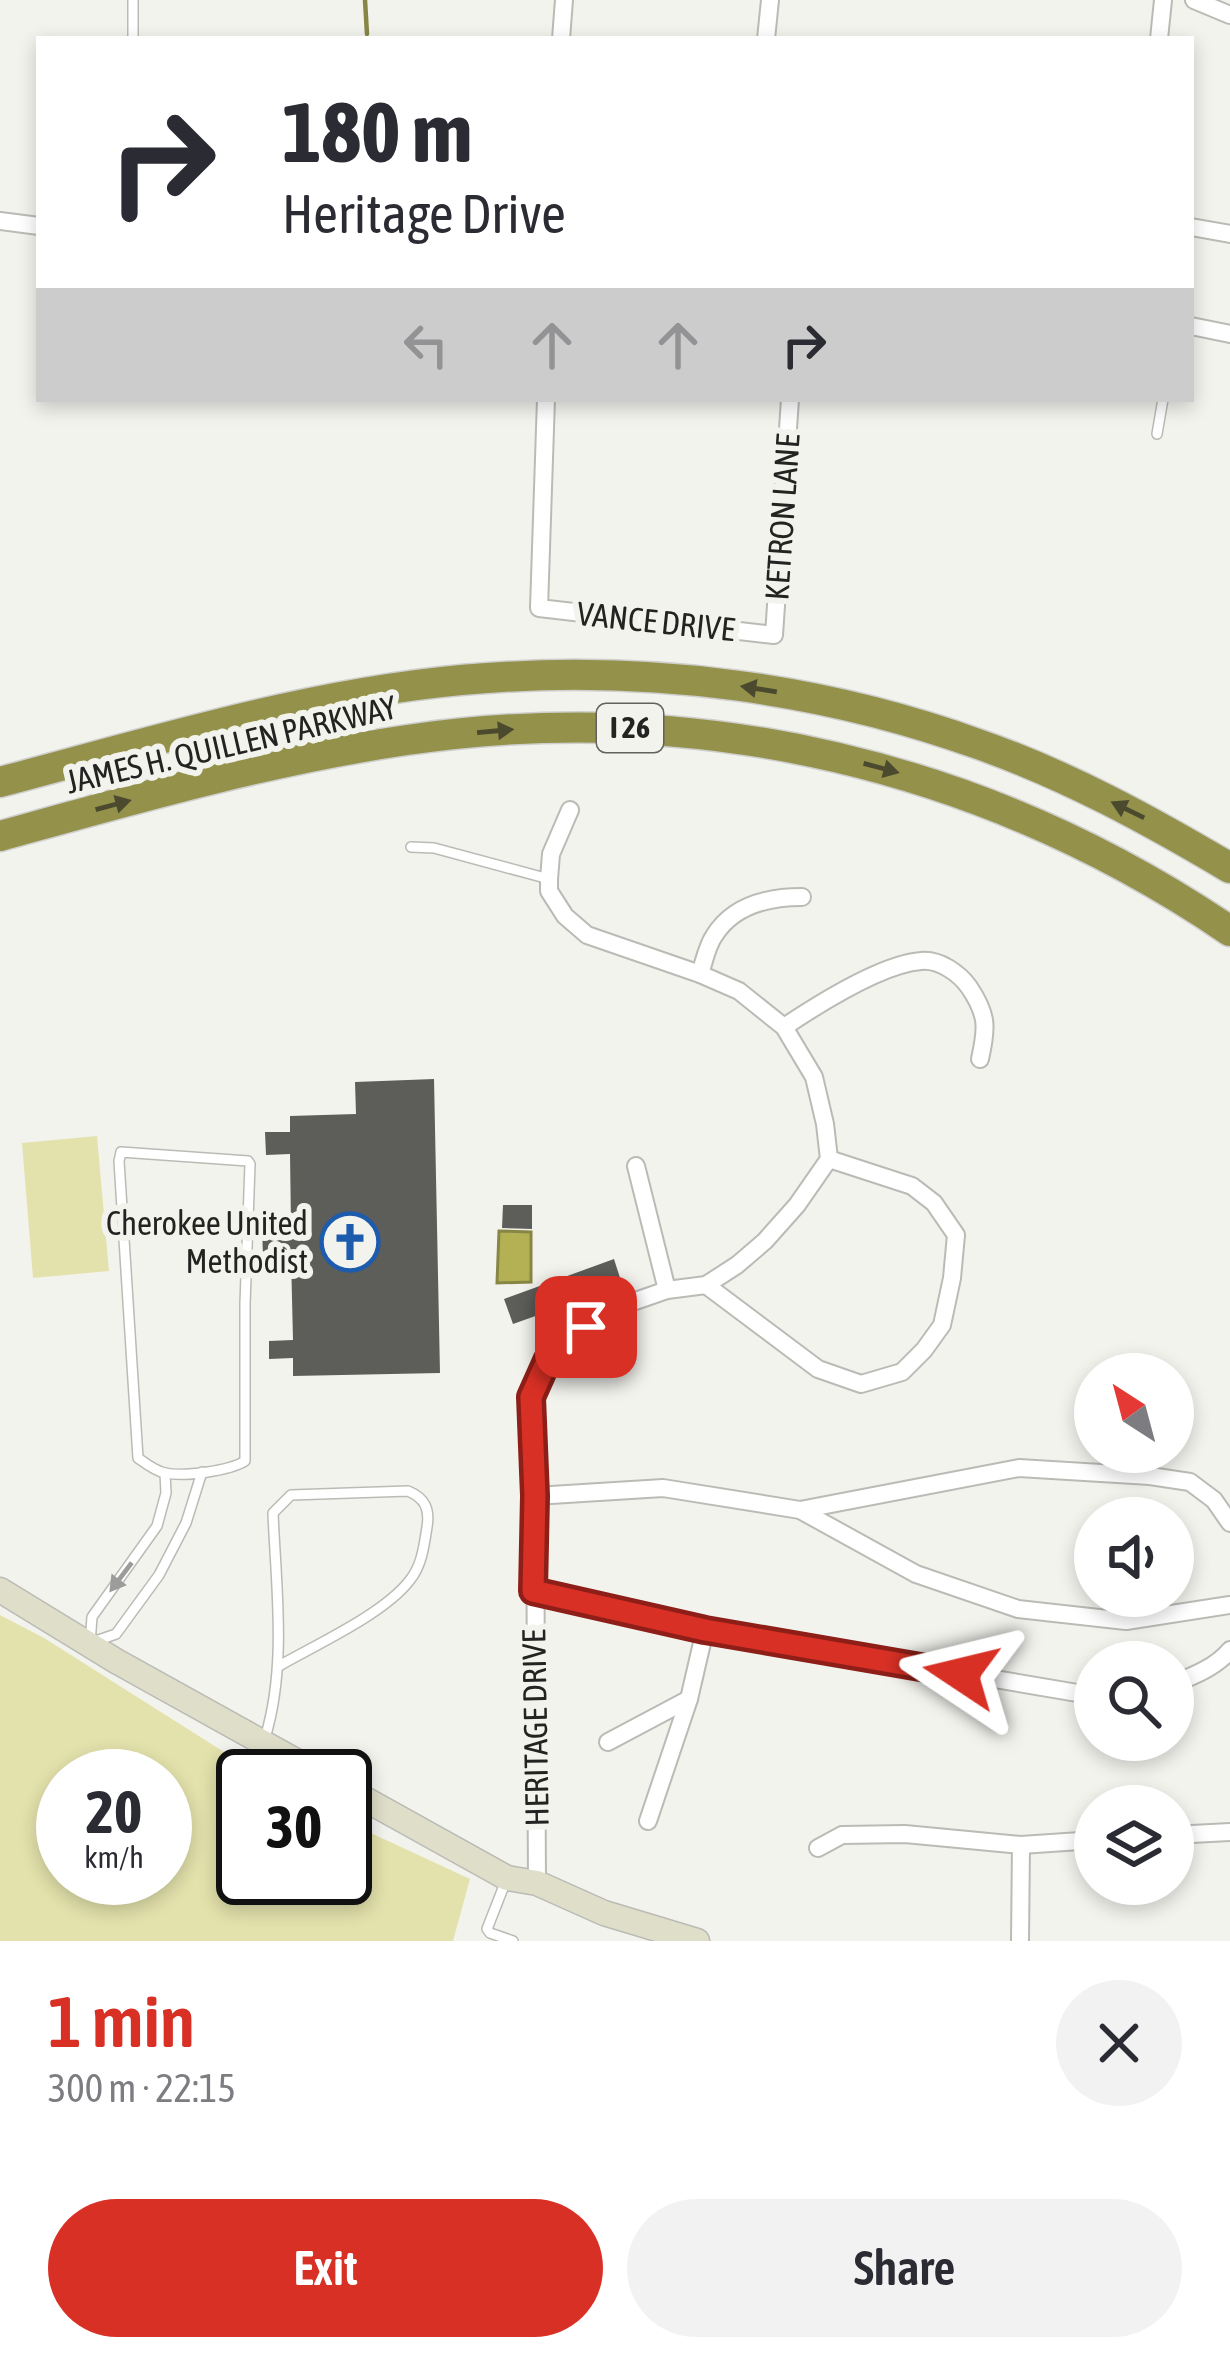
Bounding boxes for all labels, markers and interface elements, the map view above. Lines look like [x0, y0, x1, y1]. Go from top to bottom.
icon: right [84, 84, 240, 240]
text: 180 m [282, 84, 472, 180]
text: Heritage Drive [282, 183, 566, 244]
icon: left [393, 312, 459, 378]
icon: ahead [519, 312, 585, 378]
icon: ahead [645, 312, 711, 378]
icon: right [771, 312, 837, 378]
street label: KETRON LANE [757, 433, 807, 601]
street label: VANCE DRIVE [575, 594, 737, 648]
one-way arrow [740, 680, 778, 698]
street label: JAMES H. QUILLEN PARKWAY [62, 687, 400, 801]
road number: I 26 [597, 704, 663, 752]
one-way arrow [477, 721, 514, 740]
one-way arrow [863, 759, 900, 778]
one-way arrow [95, 795, 132, 814]
one-way arrow [1111, 800, 1146, 820]
place label: Cherokee United Methodist [106, 1204, 308, 1280]
church icon: Cherokee United Methodist [319, 1211, 381, 1273]
pin [535, 1276, 637, 1378]
icon: arrive [553, 1294, 619, 1360]
north arrow [1074, 1353, 1194, 1473]
map controls [1074, 1353, 1194, 1905]
button: sound [1074, 1497, 1194, 1617]
one-way arrow [110, 1561, 134, 1593]
position arrow [898, 1611, 1024, 1737]
street label: HERITAGE DRIVE [514, 1629, 556, 1827]
button: search [1074, 1641, 1194, 1761]
speed limit sign: 30 [216, 1749, 372, 1905]
text: 20 [86, 1777, 142, 1846]
button: layers [1074, 1785, 1194, 1905]
text: km/h [84, 1840, 144, 1874]
text: 1 min [48, 1980, 195, 2062]
button: close [1056, 1980, 1182, 2106]
text: 300 m · 22:15 [48, 2066, 236, 2110]
button: Exit [48, 2199, 603, 2337]
button: Share [627, 2199, 1182, 2337]

